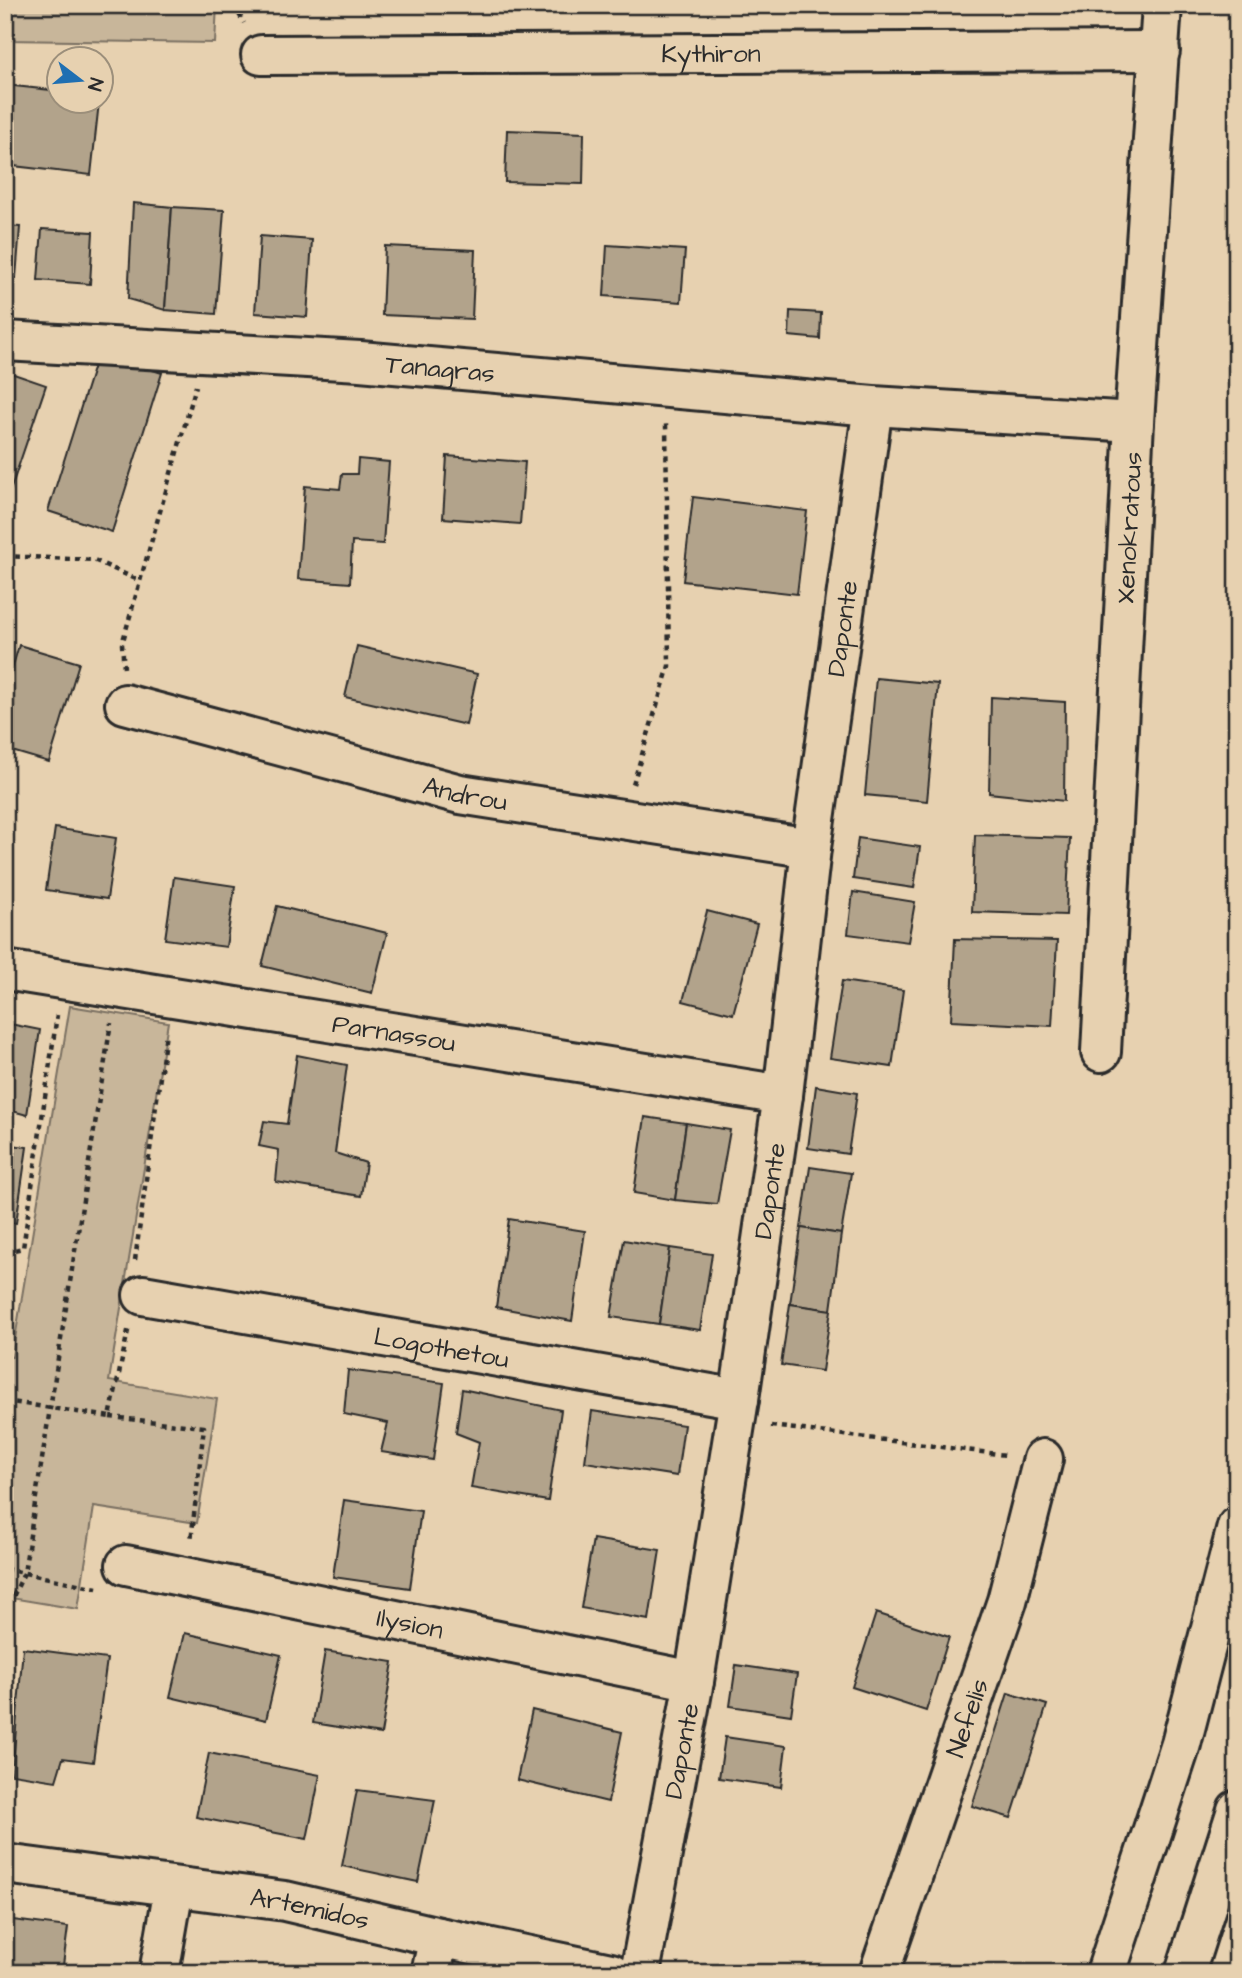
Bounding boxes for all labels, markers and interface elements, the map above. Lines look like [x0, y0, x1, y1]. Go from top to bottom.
street label: Kythiron [661, 36, 761, 74]
north arrow [46, 46, 116, 116]
text: N [80, 75, 110, 94]
street label: Tanagras [384, 346, 496, 392]
street label: Xenokratous [1108, 451, 1151, 605]
street label: Daponte [818, 578, 867, 679]
street label: Androu [419, 768, 510, 820]
street label: Parnassou [330, 1006, 458, 1061]
street label: Daponte [745, 1140, 795, 1241]
street label: Logothetou [371, 1319, 512, 1378]
street label: Ilysion [374, 1600, 446, 1648]
street label: Nefelis [938, 1674, 998, 1762]
street label: Daponte [656, 1700, 709, 1802]
street label: Artemidos [248, 1880, 373, 1939]

